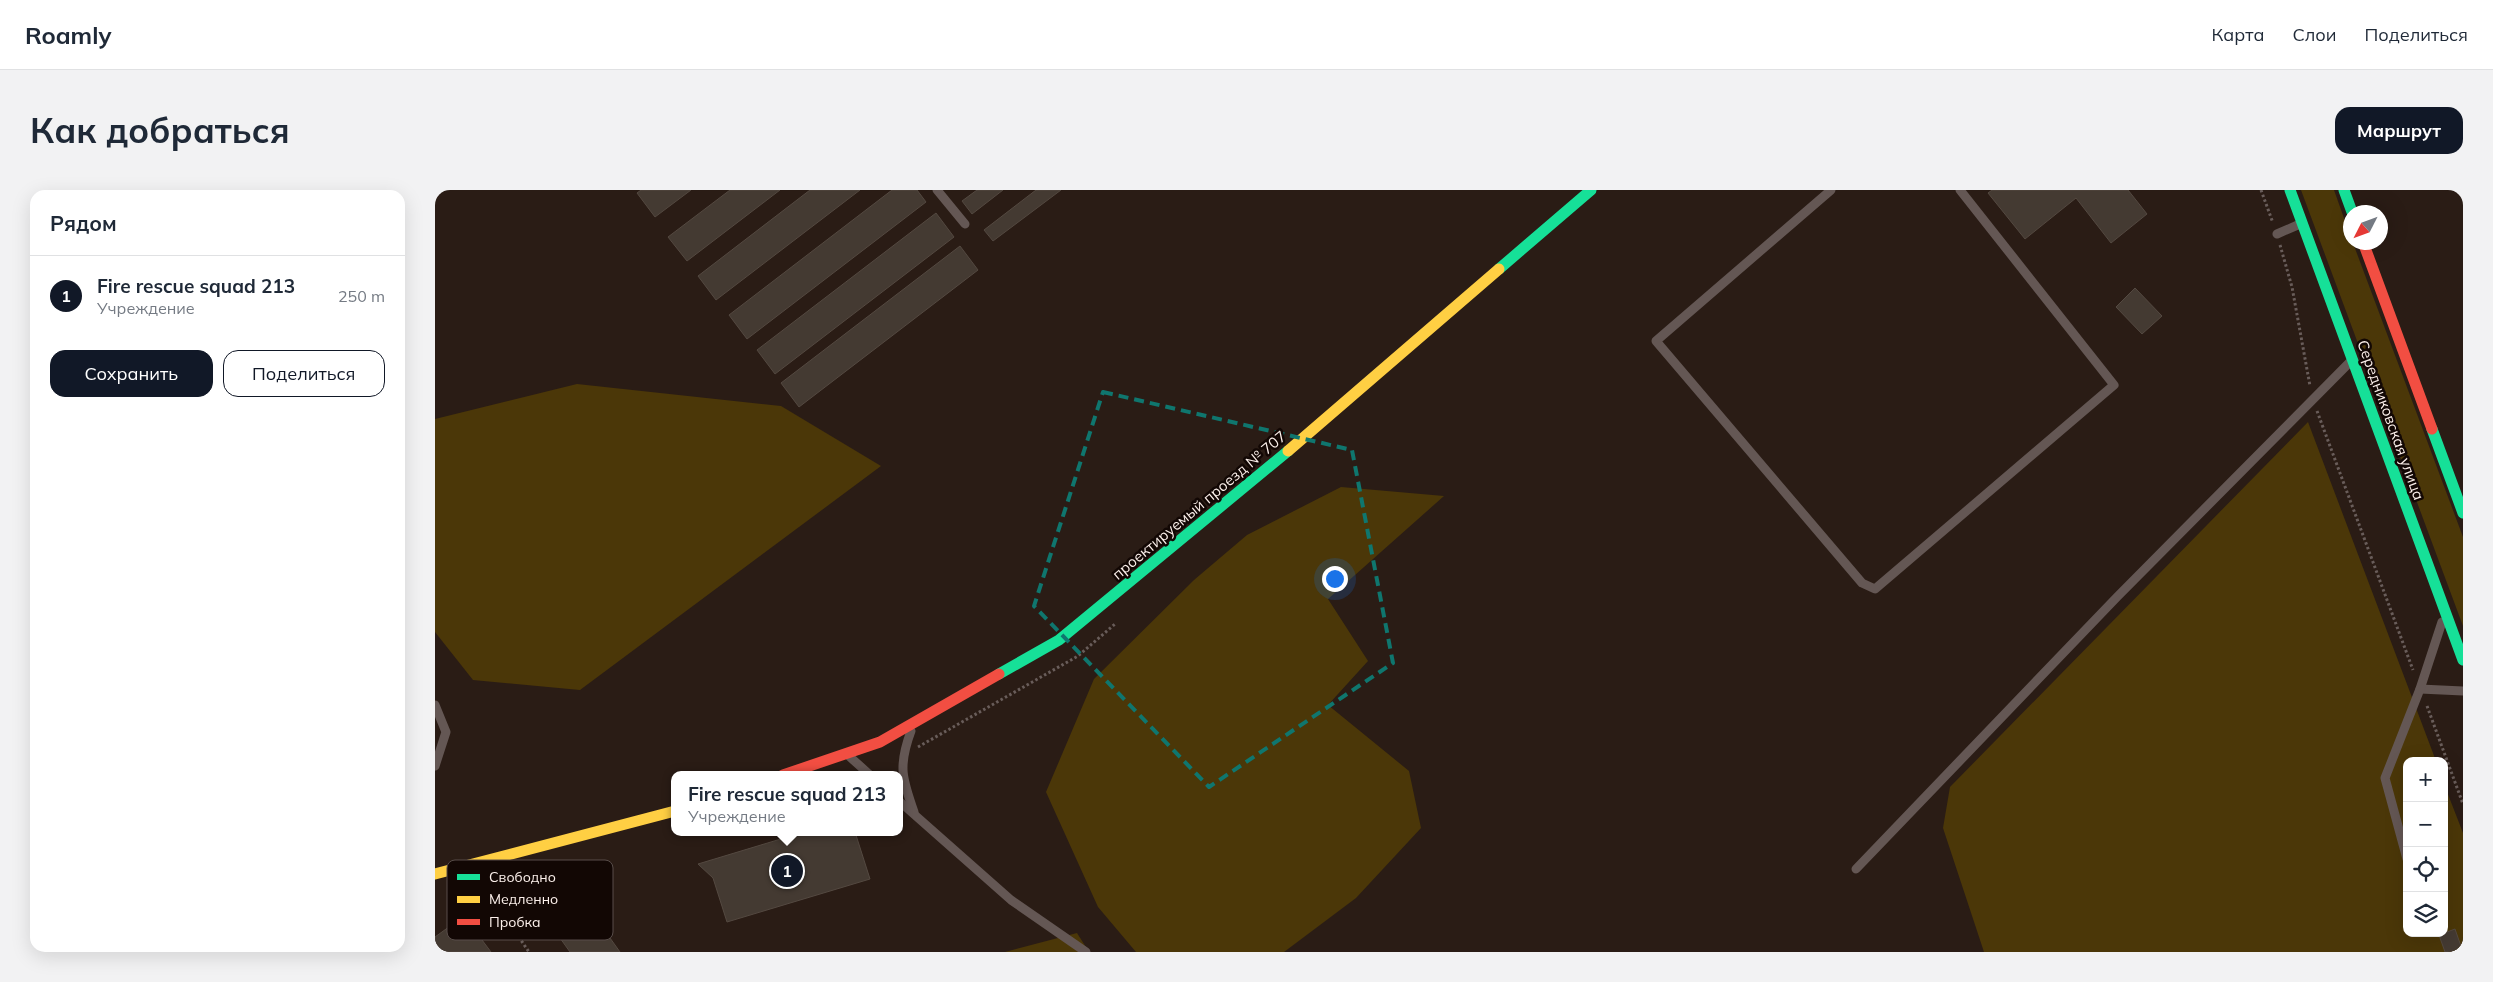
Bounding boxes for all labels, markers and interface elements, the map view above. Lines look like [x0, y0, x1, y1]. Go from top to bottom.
text: Roamly [25, 20, 112, 50]
text: Карта [2212, 23, 2264, 46]
text: Слои [2292, 23, 2337, 46]
text: Поделиться [2365, 23, 2468, 46]
button: Маршрут [2335, 107, 2463, 154]
text: Как добраться [30, 108, 290, 152]
north arrow [2343, 205, 2388, 250]
text: Рядом [50, 210, 117, 236]
text: Fire rescue squad 213 [97, 274, 295, 298]
text: 1 [61, 286, 71, 306]
text: 250 m [338, 286, 385, 306]
text: Учреждение [97, 298, 195, 318]
street label: Середниковская улица [2353, 337, 2429, 503]
button: Сохранить [50, 350, 213, 397]
button: Поделиться [223, 350, 385, 397]
street label: проектируемый проезд № 707 [1108, 427, 1290, 583]
your location [1322, 566, 1348, 592]
map controls [2403, 757, 2448, 937]
button: + [2403, 757, 2448, 802]
popup [671, 771, 903, 836]
text: Fire rescue squad 213 [688, 782, 886, 806]
button: − [2403, 802, 2448, 847]
text: Учреждение [688, 806, 786, 826]
button: locate [2403, 847, 2448, 892]
pin: 1 [771, 852, 803, 890]
legend [447, 860, 613, 940]
text: Свободно [489, 868, 556, 886]
text: Медленно [489, 890, 558, 908]
button: layers [2403, 892, 2448, 937]
text: Пробка [489, 913, 541, 931]

